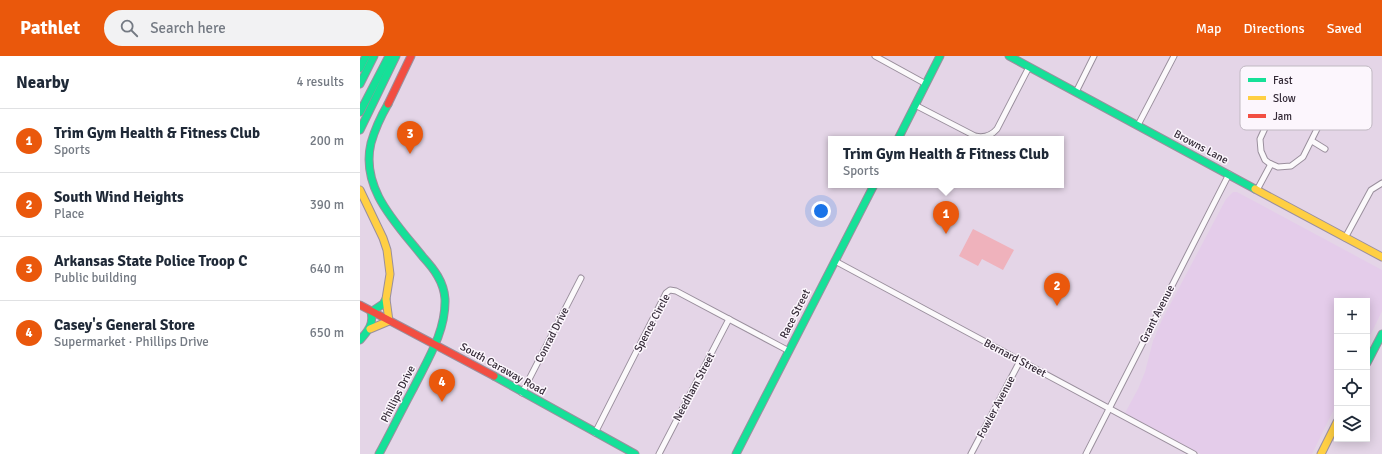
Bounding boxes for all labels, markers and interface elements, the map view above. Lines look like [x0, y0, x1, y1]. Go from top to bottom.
search box [104, 10, 384, 46]
text: Pathlet [20, 16, 80, 40]
icon: search [118, 17, 140, 39]
text: Search here [150, 19, 226, 37]
text: Map [1196, 20, 1222, 37]
text: Directions [1244, 20, 1305, 37]
text: Saved [1327, 20, 1362, 37]
legend [1240, 66, 1372, 130]
text: Nearby [16, 72, 69, 93]
text: 4 results [296, 74, 344, 90]
text: Fast [1273, 74, 1293, 87]
text: Slow [1273, 92, 1296, 105]
text: Jam [1273, 110, 1292, 123]
pin: 3 [397, 121, 423, 154]
text: Trim Gym Health & Fitness Club [54, 124, 260, 142]
street label: Browns Lane [1172, 127, 1230, 167]
text: 1 [25, 133, 33, 149]
text: 200 m [310, 133, 344, 149]
popup [828, 136, 1064, 188]
text: Sports [54, 142, 90, 158]
text: Trim Gym Health & Fitness Club [843, 145, 1049, 163]
text: Sports [843, 163, 879, 179]
text: South Wind Heights [54, 188, 184, 206]
text: 2 [25, 197, 33, 213]
text: 390 m [310, 197, 344, 213]
your location [811, 201, 831, 221]
pin: 1 [933, 201, 959, 234]
text: Place [54, 206, 84, 222]
text: Arkansas State Police Troop C [54, 252, 247, 270]
text: 3 [25, 261, 33, 277]
text: 640 m [310, 261, 344, 277]
text: Public building [54, 270, 137, 286]
pin: 2 [1044, 273, 1070, 306]
street label: Grant Avenue [1137, 283, 1177, 345]
street label: Race Street [777, 287, 813, 341]
street label: Spence Circle [631, 292, 673, 354]
map controls [1334, 298, 1370, 442]
button: + [1334, 298, 1370, 334]
street label: Conrad Drive [532, 305, 572, 365]
text: Casey's General Store [54, 316, 195, 334]
text: 4 [25, 325, 33, 341]
text: 650 m [310, 325, 344, 341]
text: Supermarket · Phillips Drive [54, 334, 209, 350]
button: − [1334, 334, 1370, 370]
street label: Bernard Street [982, 336, 1048, 380]
street label: South Caraway Road [458, 340, 548, 398]
street label: Needham Street [670, 350, 718, 423]
street label: Phillips Drive [378, 363, 418, 425]
pin: 4 [429, 369, 455, 402]
button: locate [1334, 370, 1370, 406]
street label: Fowler Avenue [974, 374, 1018, 440]
button: layers [1334, 406, 1370, 442]

